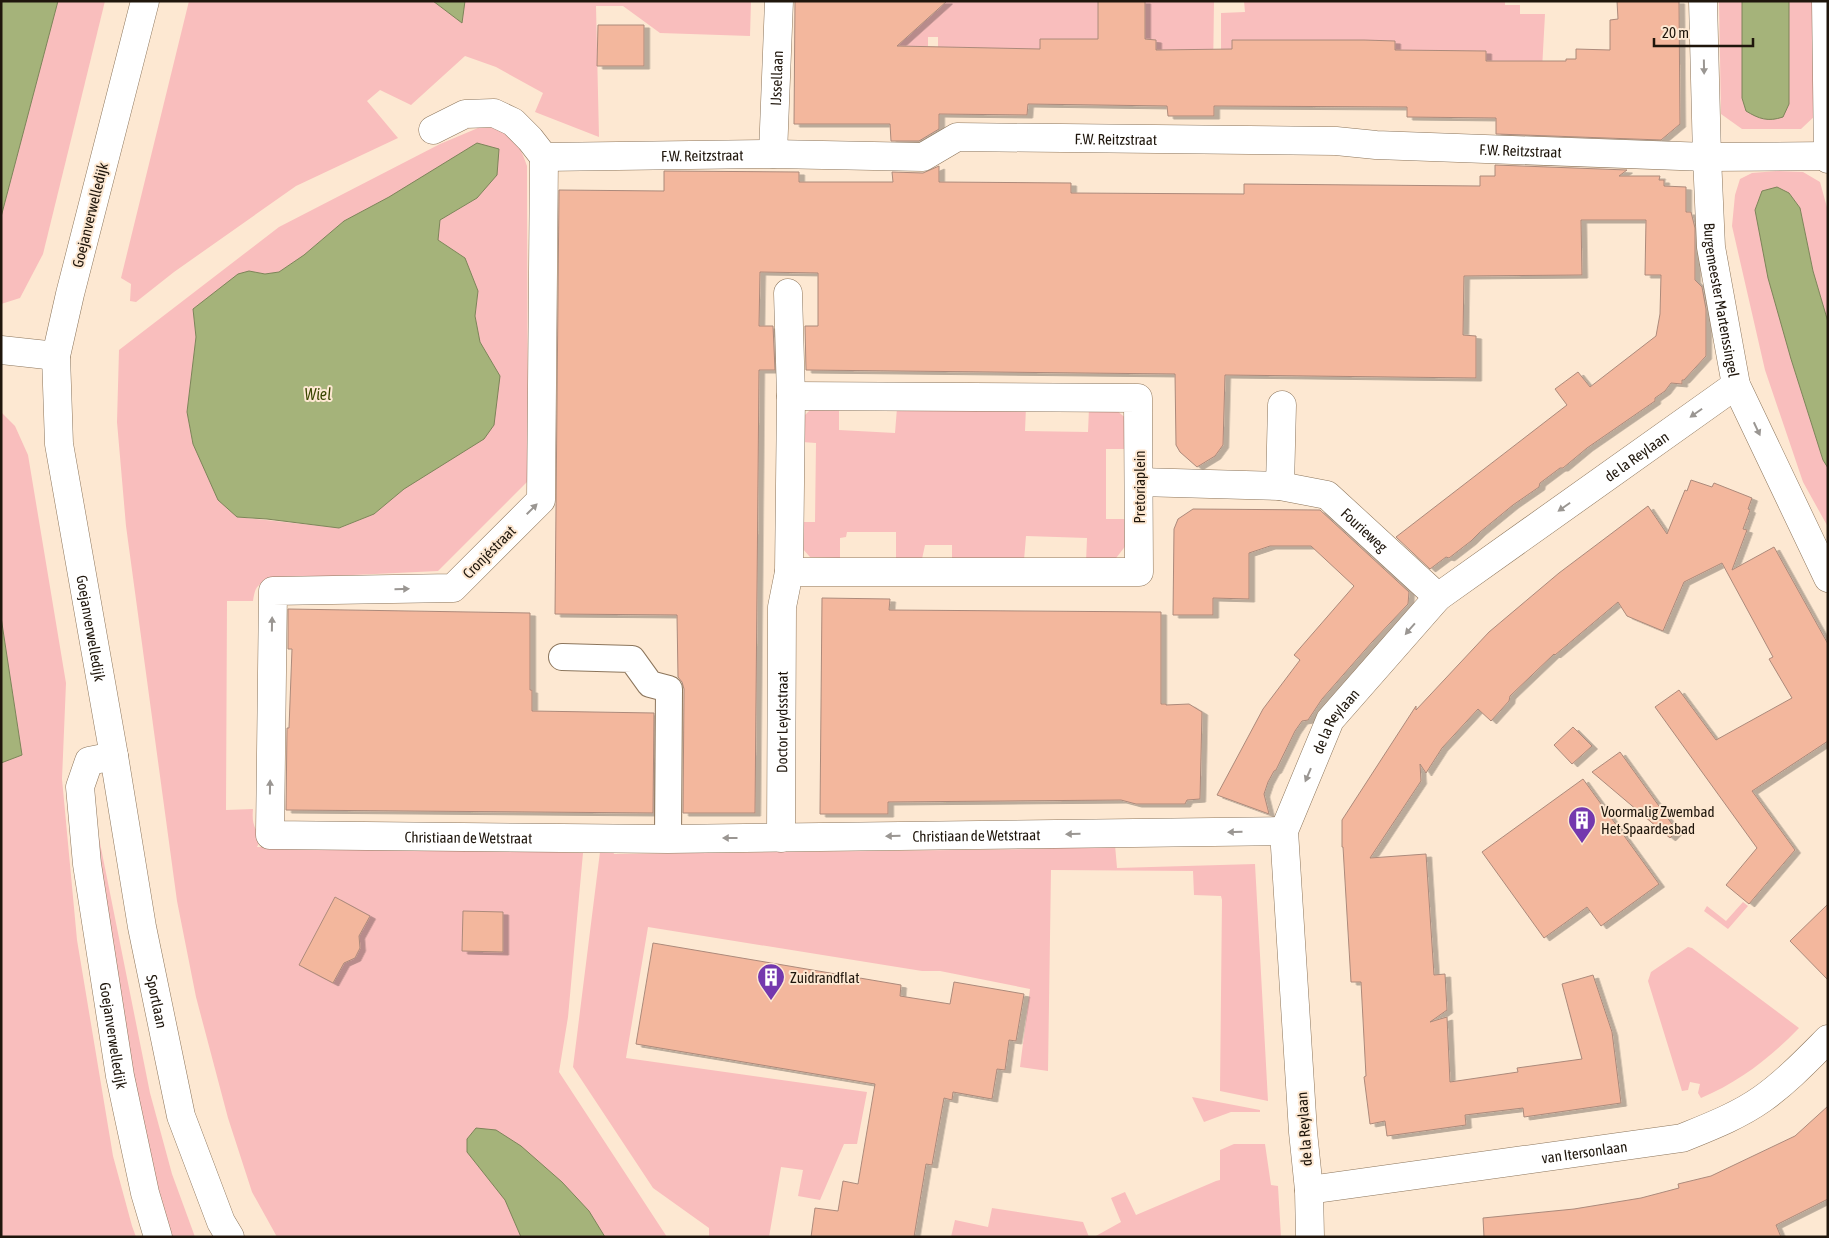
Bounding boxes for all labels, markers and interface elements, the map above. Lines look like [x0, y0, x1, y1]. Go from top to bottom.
scale bar [1654, 15, 1753, 47]
text: 20 m [1662, 24, 1689, 41]
street label: IJssellaan [766, 50, 786, 106]
one-way arrow [1701, 60, 1709, 76]
street label: F.W. Reitzstraat [1074, 130, 1157, 148]
street label: F.W. Reitzstraat [1479, 140, 1562, 160]
street label: F.W. Reitzstraat [661, 146, 744, 164]
street label: Goejanverwelledijk [69, 160, 111, 269]
street label: Burgemeester Martenssingel [1701, 222, 1743, 378]
water label: Wiel [305, 385, 331, 403]
one-way arrow [1690, 408, 1703, 418]
one-way arrow [1753, 422, 1761, 436]
street label: de la Reylaan [1601, 427, 1672, 485]
street label: Pretoriaplein [1131, 450, 1148, 524]
one-way arrow [1557, 502, 1571, 512]
one-way arrow [525, 504, 537, 516]
street label: Fourieweg [1338, 504, 1392, 555]
street label: Cronjéstraat [459, 522, 519, 582]
street label: Goejanverwelledijk [74, 574, 109, 683]
one-way arrow [394, 585, 410, 593]
one-way arrow [268, 616, 276, 632]
one-way arrow [1404, 623, 1416, 635]
street label: Doctor Leydsstraat [773, 671, 790, 773]
street label: de la Reylaan [1309, 685, 1362, 756]
one-way arrow [1303, 768, 1311, 782]
one-way arrow [266, 778, 274, 794]
place label: Voormalig Zwembad Het Spaardesbad [1601, 803, 1715, 837]
building icon: Voormalig Zwembad Het Spaardesbad [1567, 805, 1597, 844]
street label: Christiaan de Wetstraat [912, 826, 1041, 844]
street label: Christiaan de Wetstraat [404, 828, 533, 846]
one-way arrow [1227, 828, 1243, 836]
one-way arrow [1064, 830, 1080, 838]
one-way arrow [884, 832, 900, 840]
one-way arrow [722, 834, 738, 842]
building icon: Zuidrandflat [756, 962, 786, 1001]
place label: Zuidrandflat [790, 969, 859, 986]
street label: Sportlaan [144, 973, 171, 1030]
street label: Goejanverwelledijk [97, 981, 131, 1091]
street label: de la Reylaan [1293, 1091, 1315, 1167]
street label: van Itersonlaan [1540, 1137, 1628, 1166]

